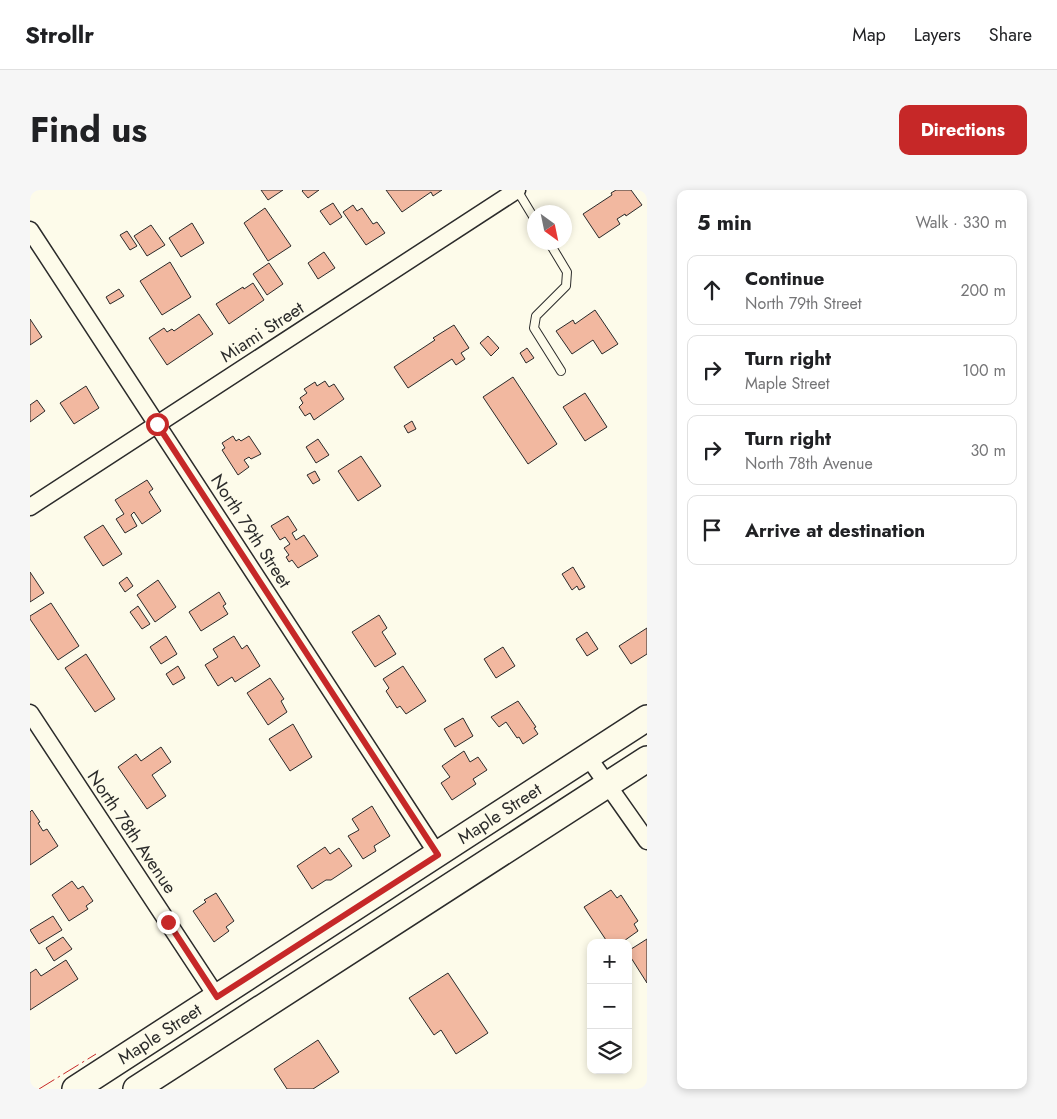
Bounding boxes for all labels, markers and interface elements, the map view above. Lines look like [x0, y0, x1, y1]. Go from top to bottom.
text: Strollr [25, 17, 94, 52]
text: Map [852, 22, 886, 48]
text: Layers [914, 22, 961, 48]
text: Share [989, 22, 1032, 48]
text: Find us [30, 105, 147, 155]
button: Directions [899, 105, 1027, 155]
north arrow [527, 205, 572, 250]
text: 5 min [697, 208, 752, 238]
text: Walk · 330 m [916, 211, 1007, 234]
text: Continue [745, 265, 824, 292]
icon: ahead [698, 276, 726, 304]
text: 200 m [960, 279, 1006, 302]
text: North 79th Street [745, 292, 862, 315]
street label: Miami Street [215, 295, 309, 369]
text: Turn right [745, 345, 831, 372]
icon: right [698, 356, 726, 384]
text: 100 m [962, 359, 1006, 382]
text: Maple Street [745, 372, 830, 395]
route start [146, 413, 169, 436]
text: Turn right [745, 425, 831, 452]
icon: right [698, 436, 726, 464]
text: 30 m [970, 439, 1006, 462]
text: North 78th Avenue [745, 452, 873, 475]
street label: North 79th Street [204, 469, 298, 594]
icon: arrive [698, 516, 726, 544]
text: Arrive at destination [745, 517, 925, 544]
street label: North 78th Avenue [81, 765, 183, 899]
street label: Maple Street [452, 776, 547, 851]
route end [157, 911, 180, 934]
map controls [587, 939, 632, 1074]
button: + [587, 939, 632, 984]
button: − [587, 984, 632, 1029]
street label: Maple Street [113, 997, 207, 1071]
button: layers [587, 1029, 632, 1074]

